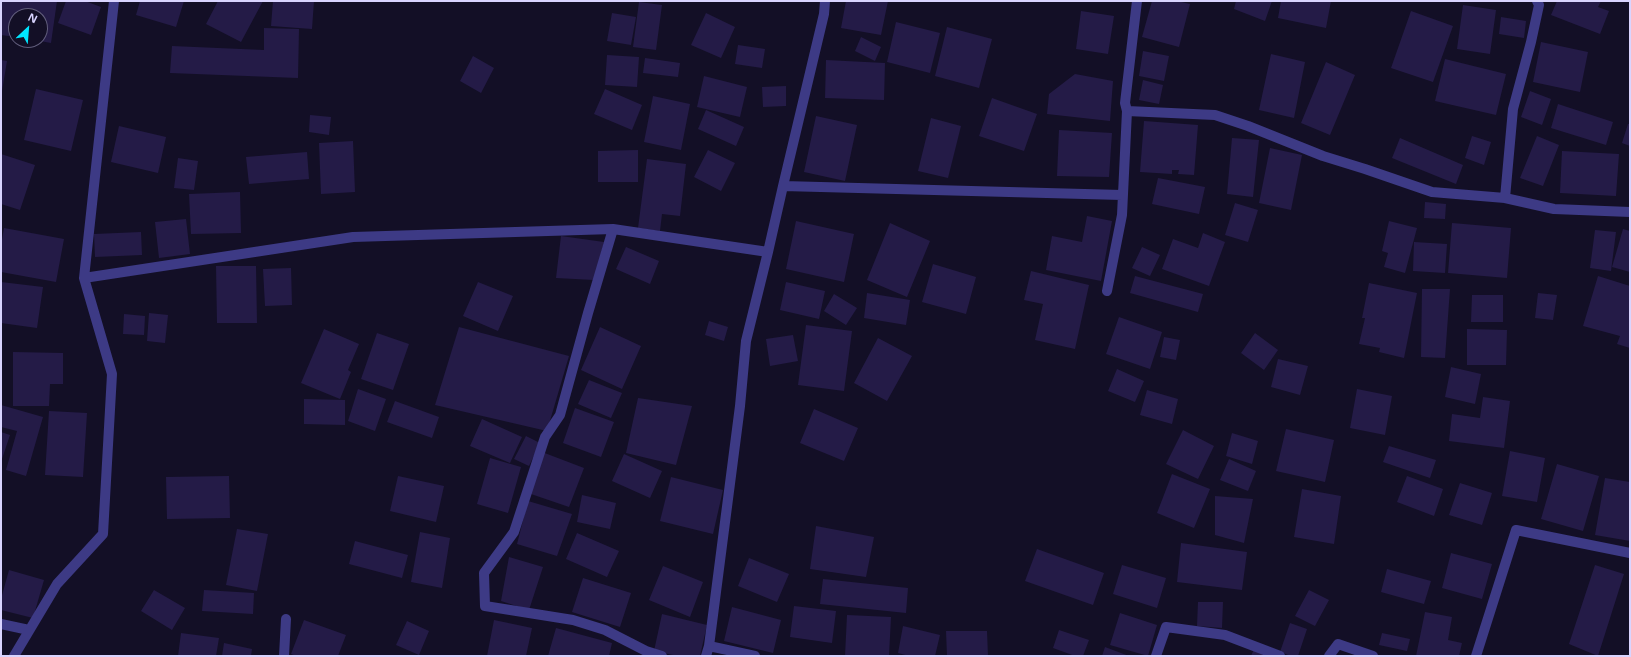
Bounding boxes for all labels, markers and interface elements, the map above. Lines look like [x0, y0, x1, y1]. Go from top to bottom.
north arrow [8, 8, 48, 48]
text: N [26, 9, 40, 26]

